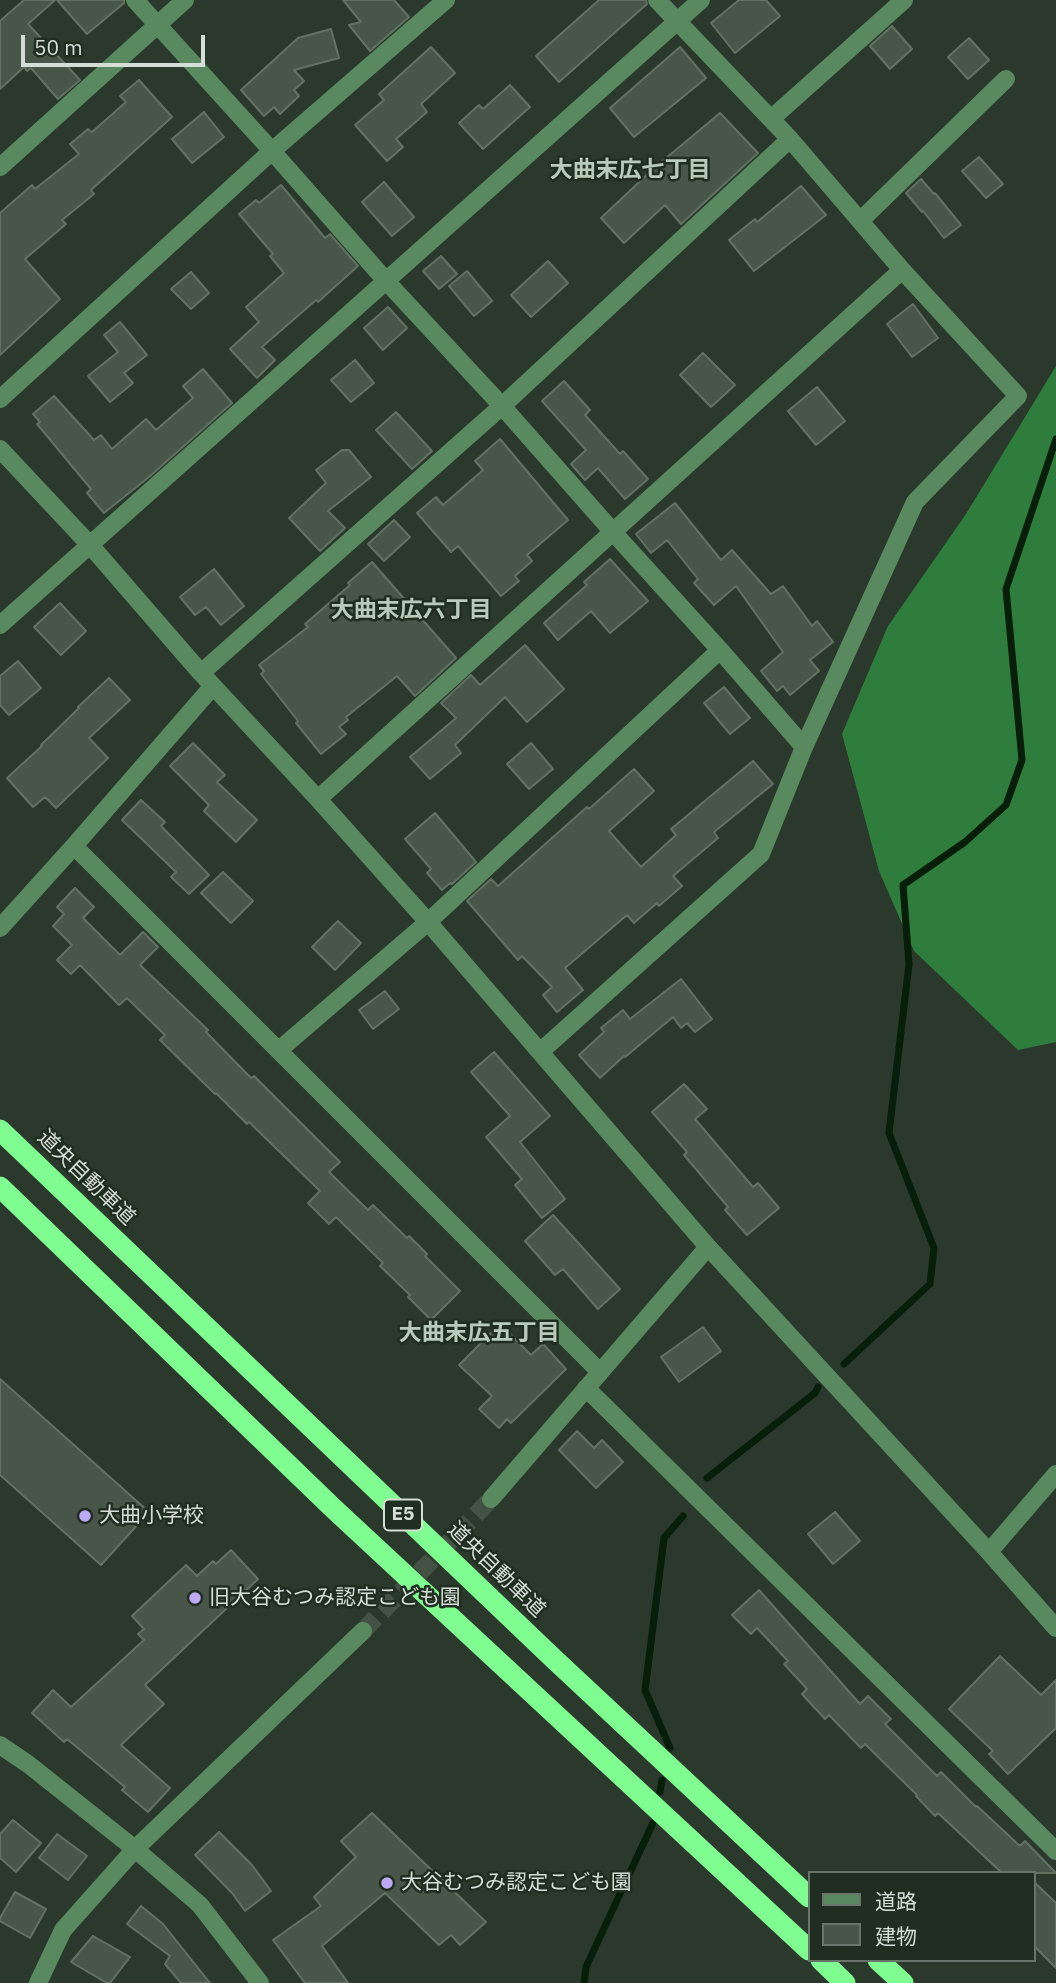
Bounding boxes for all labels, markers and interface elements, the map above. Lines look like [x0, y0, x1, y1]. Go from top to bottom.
scale bar [24, 21, 208, 65]
text: 50 m [34, 33, 83, 61]
district label: 大曲末広七丁目 [550, 156, 710, 184]
district label: 大曲末広六丁目 [331, 596, 491, 624]
street label: 道央自動車道 [32, 1125, 140, 1231]
district label: 大曲末広五丁目 [399, 1319, 559, 1347]
road number: E5 [384, 1499, 422, 1530]
place label: 大曲小学校 [99, 1503, 204, 1529]
marker: 大曲小学校 [77, 1508, 93, 1524]
street label: 道央自動車道 [442, 1517, 550, 1623]
place label: 旧大谷むつみ認定こども園 [209, 1585, 461, 1611]
marker: 旧大谷むつみ認定こども園 [187, 1590, 203, 1606]
place label: 大谷むつみ認定こども園 [401, 1870, 632, 1896]
legend [808, 1871, 1035, 1962]
marker: 大谷むつみ認定こども園 [379, 1875, 395, 1891]
text: 道路 [875, 1887, 917, 1915]
text: 建物 [875, 1922, 917, 1950]

